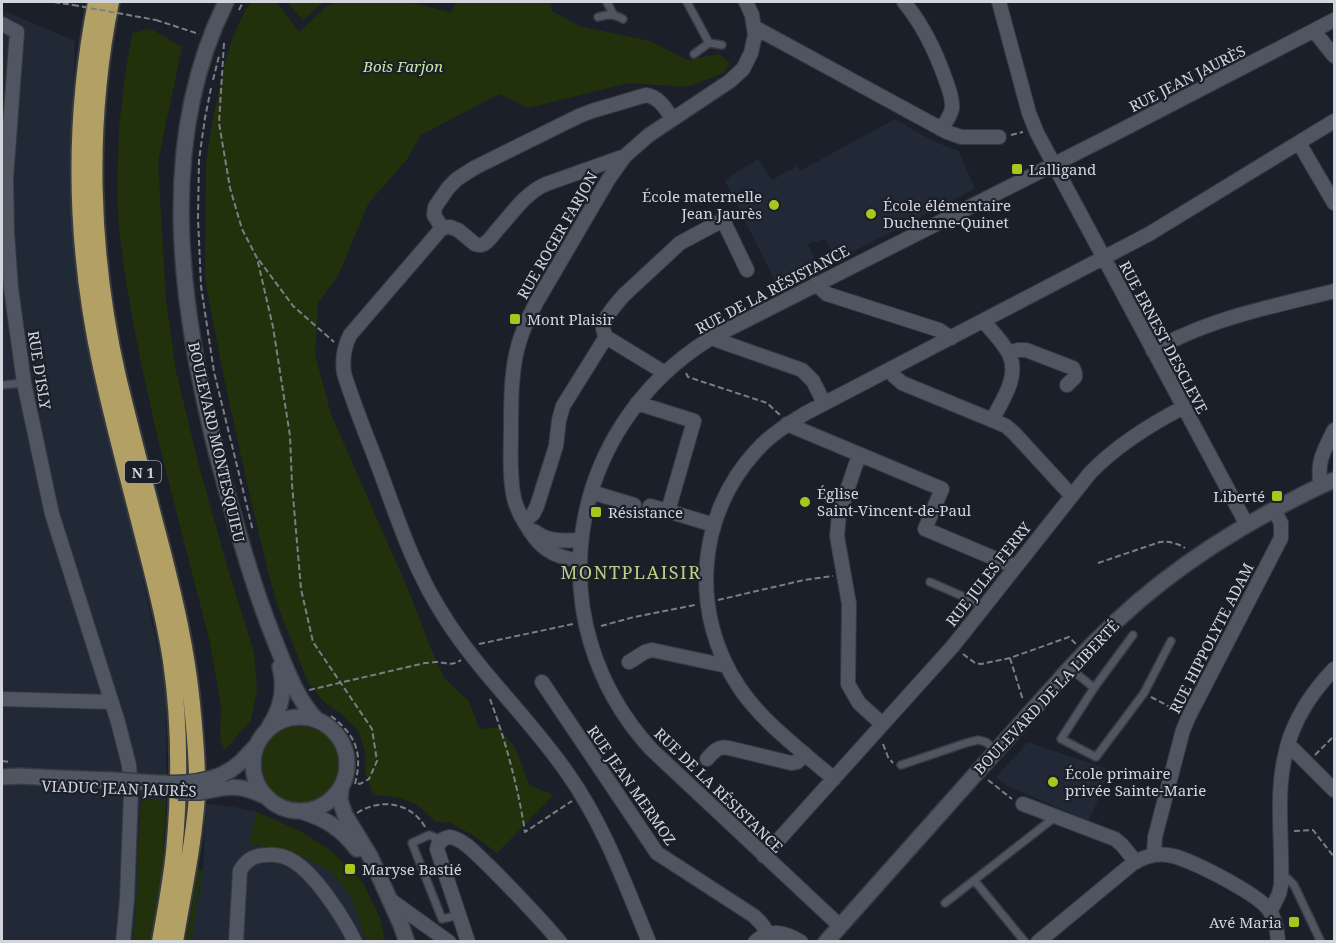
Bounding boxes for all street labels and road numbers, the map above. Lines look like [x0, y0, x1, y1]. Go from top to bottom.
street label: RUE JEAN JAURÈS [1125, 40, 1249, 116]
street label: RUE ROGER FARJON [512, 167, 602, 302]
street label: RUE DE LA RÉSISTANCE [692, 240, 852, 338]
street label: RUE ERNEST DESCLEVE [1115, 257, 1213, 417]
street label: RUE D'ISLY [24, 329, 56, 411]
street label: BOULEVARD MONTESQUIEU [184, 340, 250, 544]
road number: N 1 [125, 461, 161, 483]
street label: RUE JULES FERRY [941, 517, 1035, 630]
street label: RUE HIPPOLYTE ADAM [1164, 559, 1258, 717]
street label: BOULEVARD DE LA LIBERTÉ [969, 615, 1123, 779]
street label: RUE JEAN MERMOZ [583, 721, 681, 849]
street label: RUE DE LA RÉSISTANCE [650, 723, 788, 857]
street label: VIADUC JEAN JAURÈS [41, 775, 197, 801]

